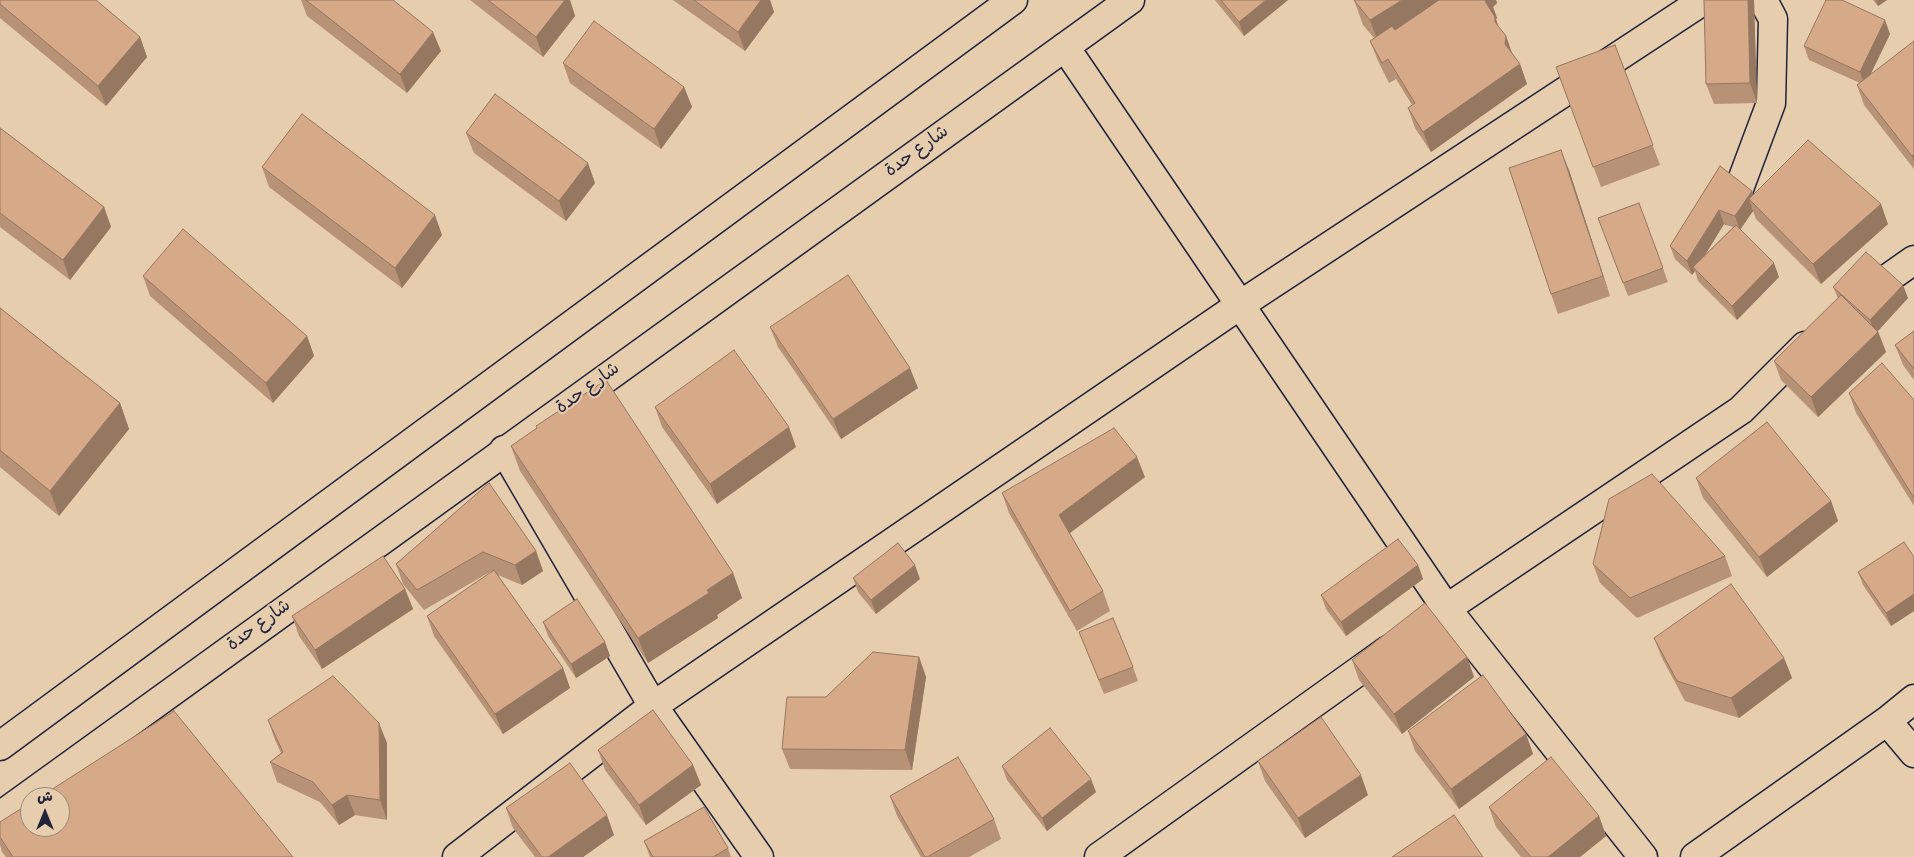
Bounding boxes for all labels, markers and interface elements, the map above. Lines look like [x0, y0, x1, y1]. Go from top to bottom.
street label: شارع حدة [882, 123, 954, 183]
street label: شارع حدة [553, 360, 625, 420]
street label: شارع حدة [224, 597, 296, 657]
north arrow [20, 787, 70, 837]
text: ش [37, 788, 53, 808]

